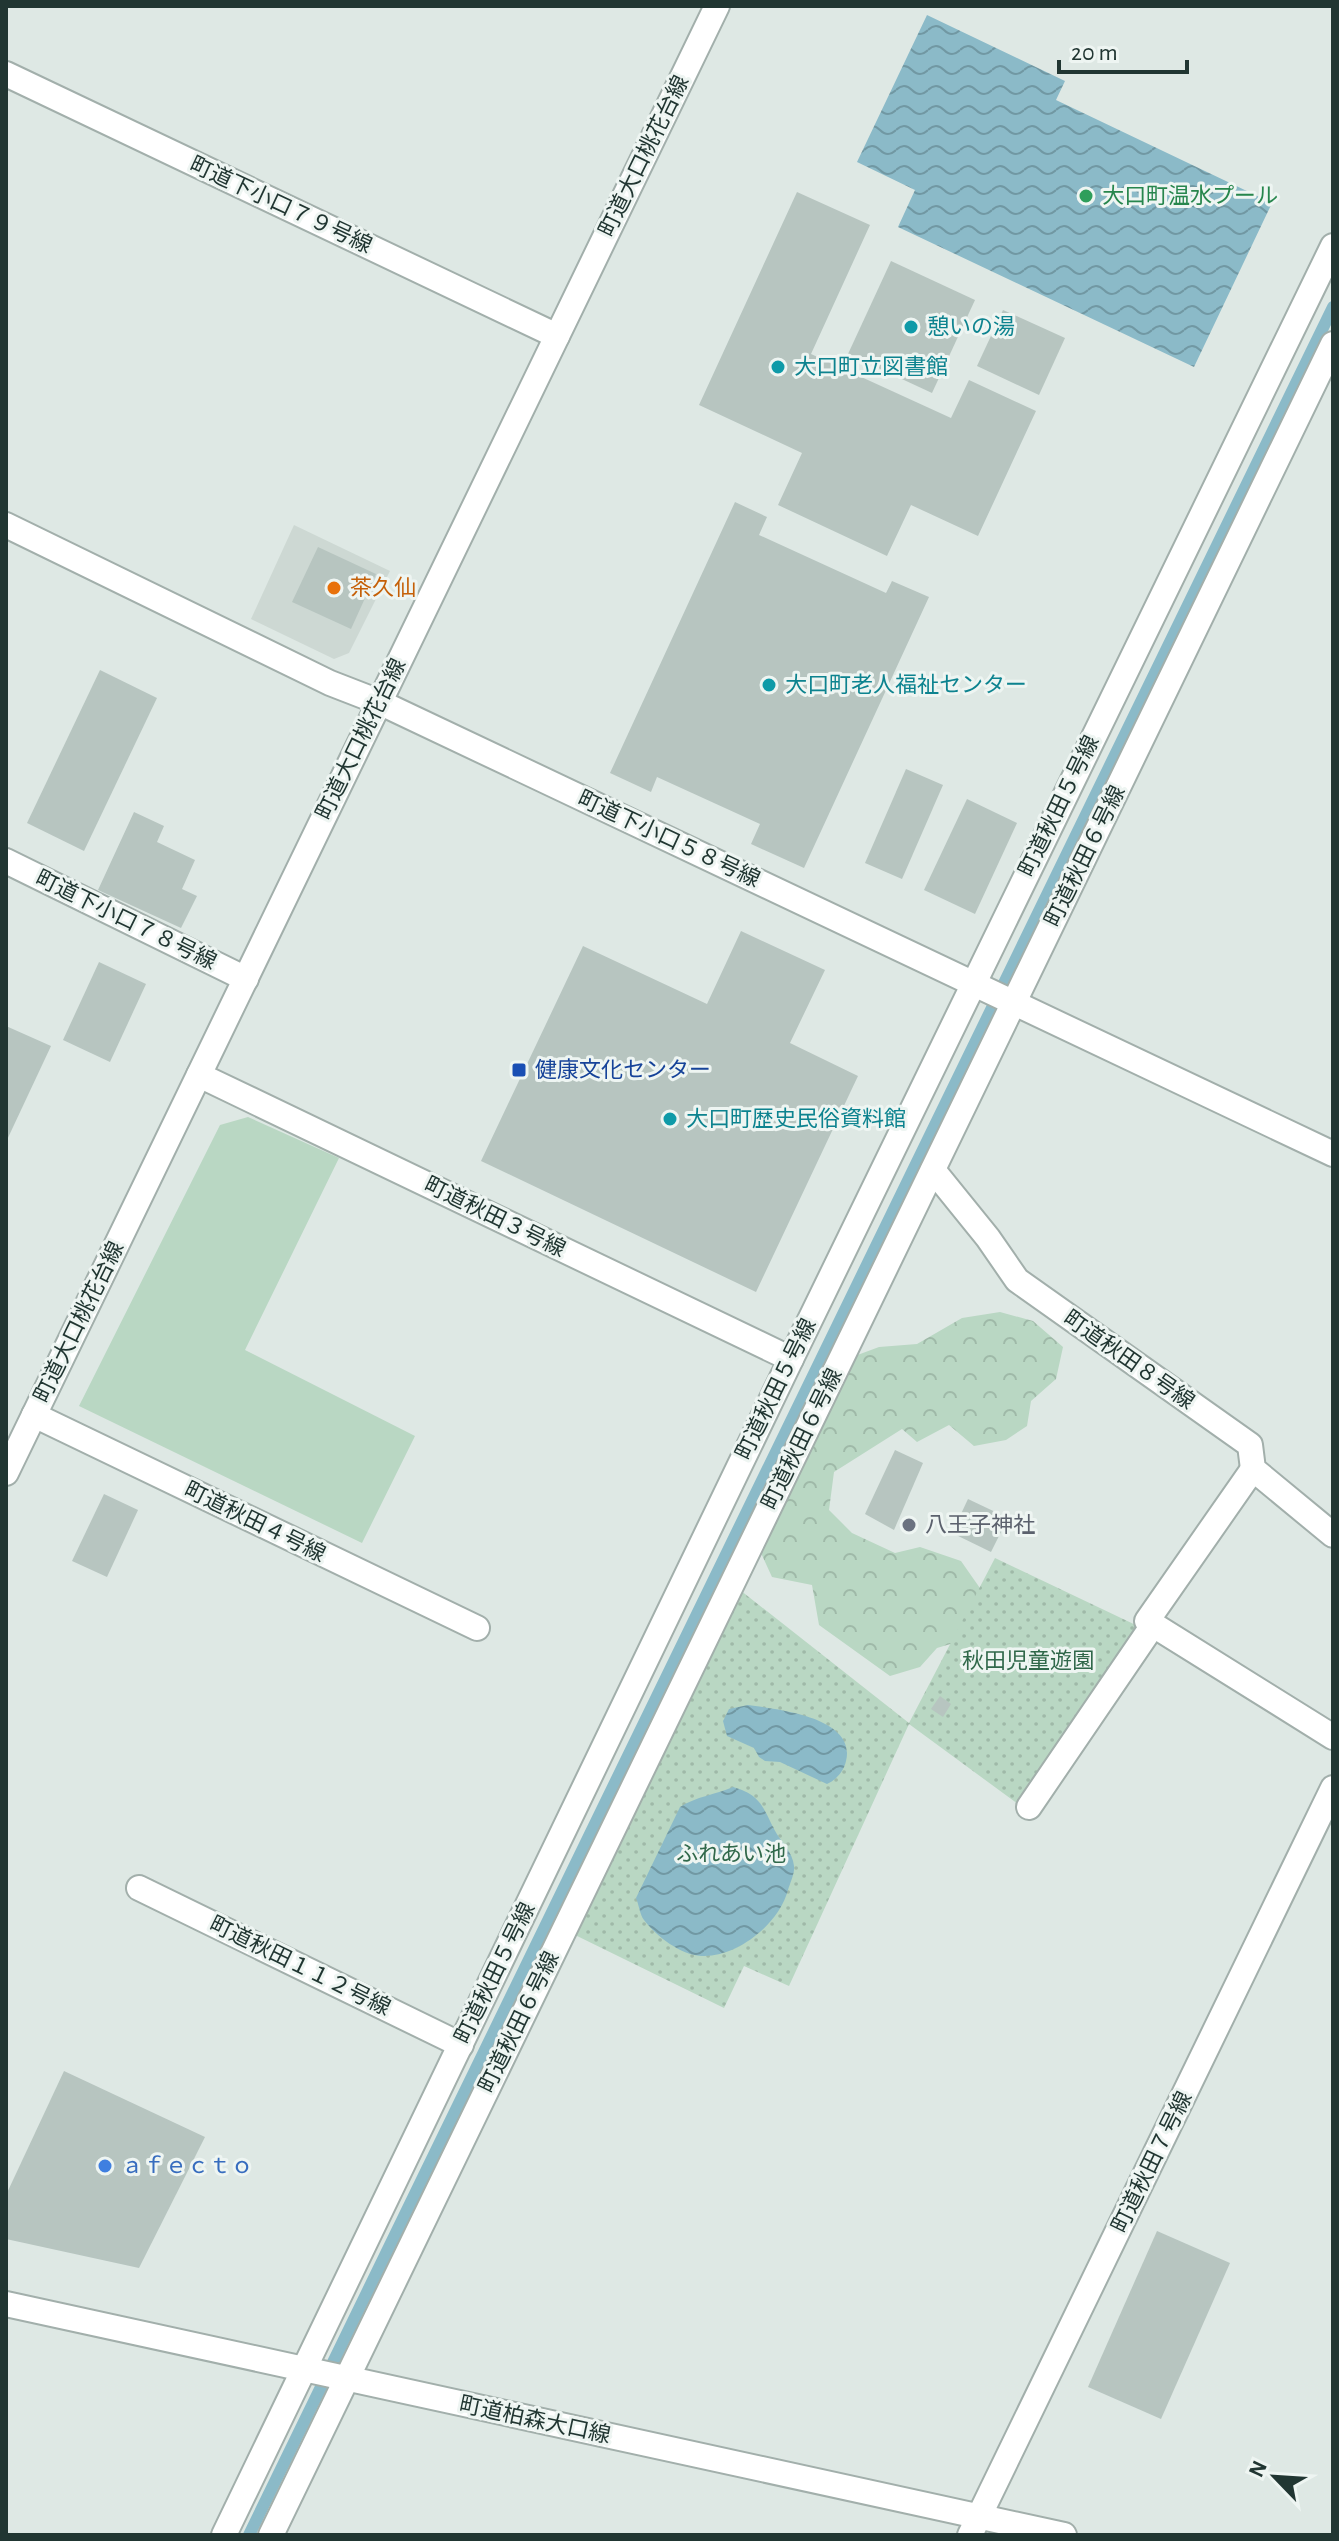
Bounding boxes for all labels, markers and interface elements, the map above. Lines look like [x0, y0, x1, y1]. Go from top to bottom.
scale bar [1059, 24, 1187, 74]
text: 20 m [1071, 41, 1118, 65]
street label: 町道大口桃花台線 [595, 72, 692, 240]
street label: 町道下小口７９号線 [187, 152, 376, 257]
place label: 大口町温水プール [1102, 184, 1278, 207]
marker: 大口町温水プール [1077, 187, 1095, 205]
place label: 憩いの湯 [927, 315, 1015, 338]
marker: 憩いの湯 [902, 318, 920, 336]
place label: 大口町立図書館 [794, 355, 948, 378]
marker: 大口町立図書館 [769, 358, 787, 376]
place label: 茶久仙 [350, 576, 416, 599]
marker: 茶久仙 [325, 579, 343, 597]
street label: 町道大口桃花台線 [312, 655, 409, 823]
place label: 大口町老人福祉センター [785, 673, 1027, 696]
marker: 大口町老人福祉センター [760, 676, 778, 694]
street label: 町道秋田５号線 [1014, 732, 1103, 880]
street label: 町道秋田６号線 [1040, 782, 1129, 930]
street label: 町道下小口５８号線 [575, 786, 764, 891]
street label: 町道下小口７８号線 [32, 866, 220, 973]
place label: 健康文化センター [535, 1058, 711, 1081]
marker: 健康文化センター [510, 1061, 528, 1079]
place label: 大口町歴史民俗資料館 [686, 1107, 906, 1130]
marker: 大口町歴史民俗資料館 [661, 1110, 679, 1128]
street label: 町道秋田３号線 [421, 1172, 569, 1261]
street label: 町道大口桃花台線 [30, 1238, 127, 1406]
street label: 町道秋田８号線 [1060, 1306, 1199, 1413]
street label: 町道秋田５号線 [731, 1315, 820, 1463]
street label: 町道秋田６号線 [757, 1365, 846, 1513]
street label: 町道秋田４号線 [181, 1477, 329, 1566]
place label: 八王子神社 [925, 1513, 1035, 1536]
marker: 八王子神社 [900, 1516, 918, 1534]
park label: 秋田児童遊園 [962, 1649, 1094, 1672]
park label: ふれあい池 [676, 1842, 786, 1865]
street label: 町道秋田５号線 [450, 1899, 539, 2047]
street label: 町道秋田１１２号線 [206, 1912, 394, 2019]
street label: 町道秋田６号線 [474, 1948, 563, 2096]
street label: 町道秋田７号線 [1107, 2088, 1196, 2236]
place label: ａｆｅｃｔｏ [121, 2155, 253, 2177]
marker: ａｆｅｃｔｏ [96, 2157, 114, 2175]
street label: 町道柏森大口線 [457, 2392, 613, 2447]
north arrow [1235, 2437, 1315, 2517]
text: N [1245, 2457, 1271, 2481]

